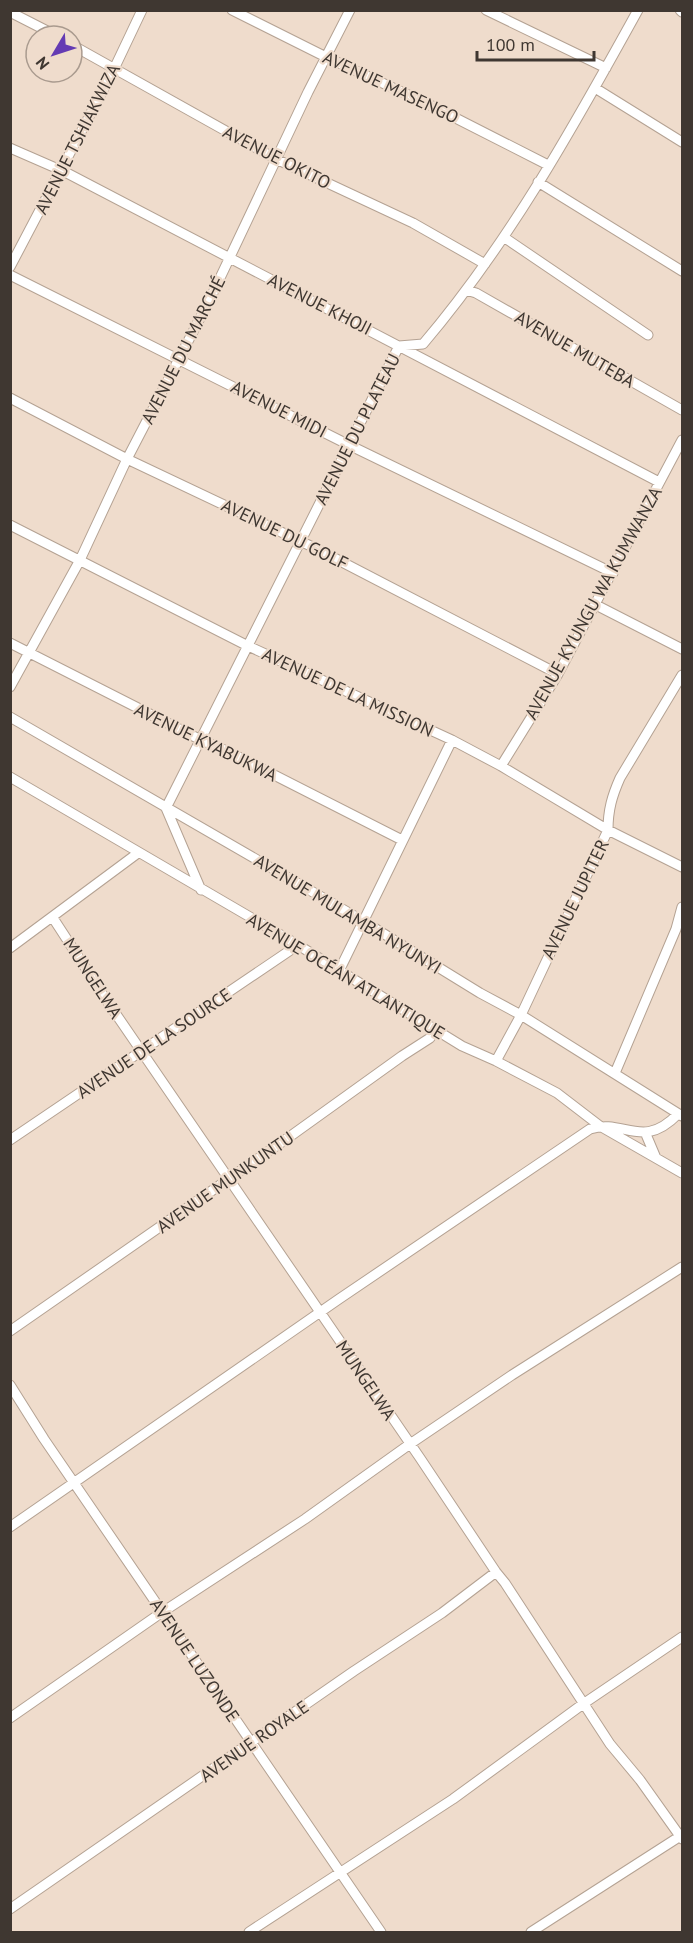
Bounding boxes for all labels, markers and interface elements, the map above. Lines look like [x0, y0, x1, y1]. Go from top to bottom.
north arrow [24, 24, 84, 84]
scale bar [477, 24, 594, 62]
text: 100 m [486, 33, 535, 56]
street label: AVENUE MASENGO [319, 45, 463, 129]
street label: AVENUE TSHIAKWIZA [30, 60, 124, 218]
street label: AVENUE OKITO [219, 120, 335, 194]
street label: AVENUE KHOJI [264, 268, 376, 340]
street label: AVENUE DU MARCHÉ [136, 272, 230, 428]
street label: AVENUE MUTEBA [511, 305, 639, 393]
street label: AVENUE DU PLATEAU [309, 349, 405, 509]
street label: AVENUE MIDI [227, 375, 331, 443]
street label: AVENUE KYUNGU WA KUMWANZA [519, 482, 667, 723]
street label: AVENUE DU GOLF [218, 493, 352, 575]
street label: AVENUE DE LA MISSION [259, 642, 437, 742]
street label: AVENUE KYABUKWA [131, 697, 282, 787]
street label: AVENUE JUPITER [536, 835, 614, 963]
street label: AVENUE MULAMBA NYUNYI [250, 849, 446, 979]
street label: AVENUE OCÉAN ATLANTIQUE [243, 908, 449, 1044]
street label: MUNGELWA [58, 933, 128, 1023]
street label: AVENUE DE LA SOURCE [72, 983, 236, 1103]
street label: AVENUE MUNKUNTU [152, 1126, 298, 1238]
street label: MUNGELWA [331, 1336, 401, 1425]
street label: AVENUE LUZONDE [145, 1594, 245, 1726]
street label: AVENUE ROYALE [195, 1695, 313, 1787]

